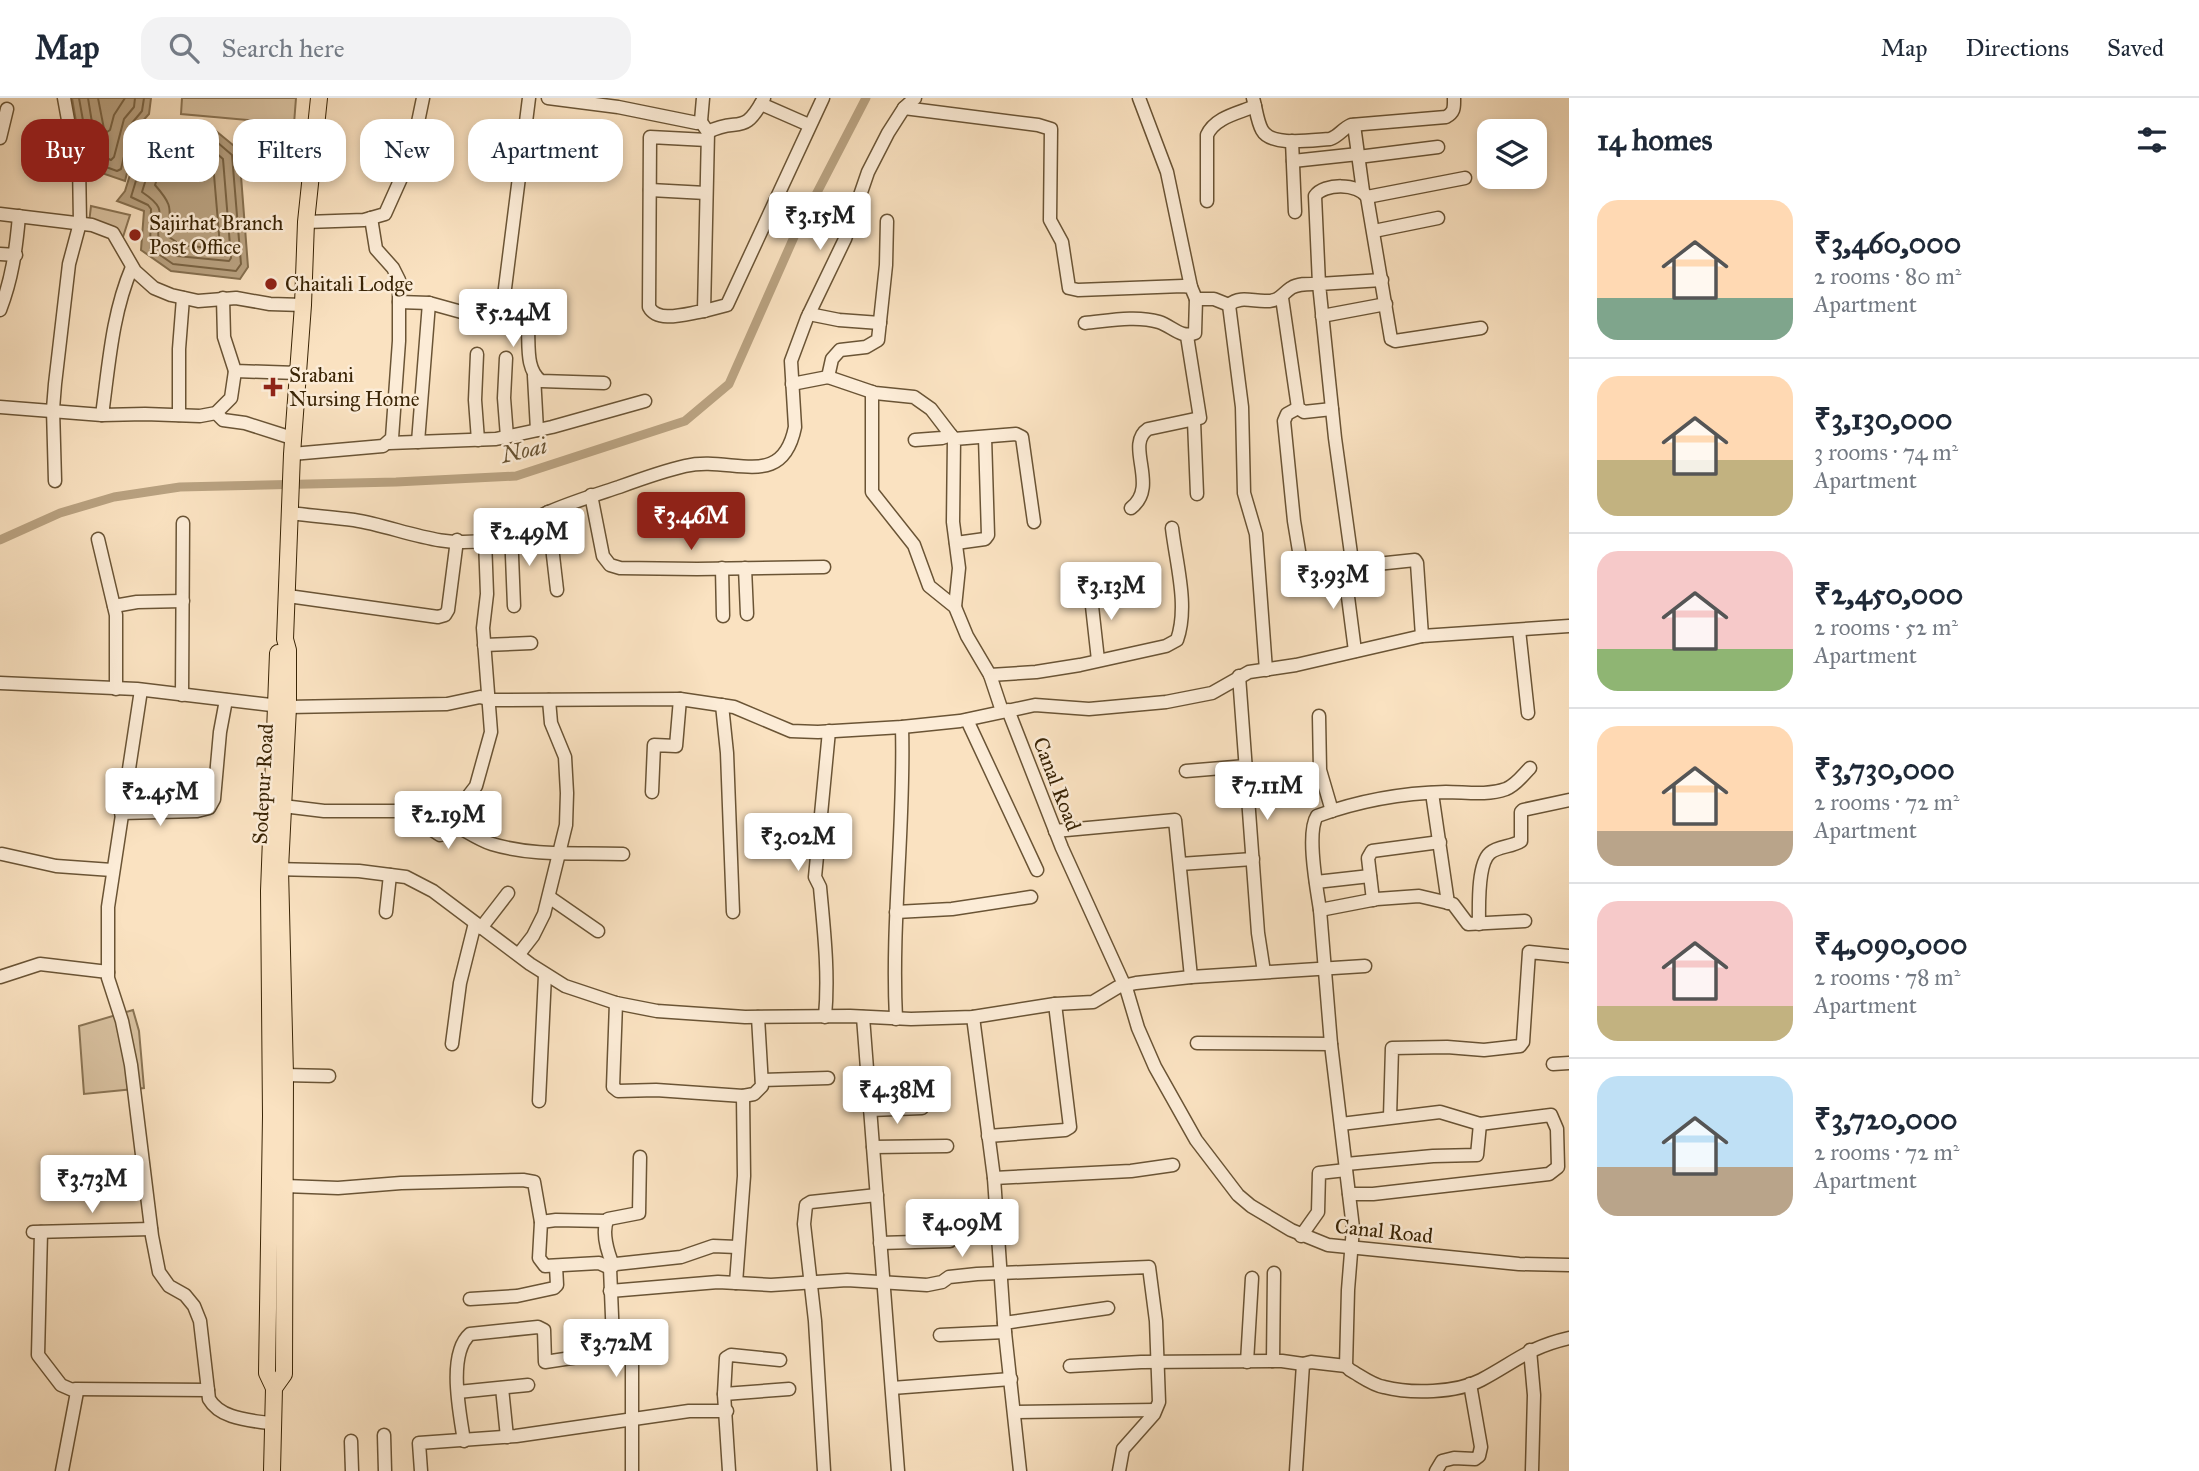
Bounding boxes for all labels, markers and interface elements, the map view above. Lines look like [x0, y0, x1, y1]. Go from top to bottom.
search box [141, 17, 631, 80]
text: Map [35, 28, 99, 68]
icon: search [165, 29, 203, 67]
text: Search here [221, 32, 345, 64]
text: Map [1881, 33, 1928, 63]
text: Directions [1966, 33, 2069, 63]
text: Saved [2107, 33, 2164, 63]
chip: Buy [21, 119, 109, 182]
chip: Rent [123, 119, 219, 182]
chip: Filters [233, 119, 346, 182]
chip: New [360, 119, 454, 182]
chip: Apartment [468, 119, 623, 182]
map controls [1477, 119, 1547, 189]
button: layers [1477, 119, 1547, 189]
icon: filters [2133, 121, 2171, 159]
text: 14 homes [1597, 122, 1712, 158]
pin: ₹3.15M [763, 192, 877, 252]
text: ₹3.15M [785, 201, 855, 229]
place label: Sajirhat Branch Post Office [149, 210, 284, 260]
text: ₹3,460,000 [1814, 225, 1961, 261]
marker: Sajirhat Branch Post Office [127, 227, 143, 243]
icon: home [1653, 228, 1737, 312]
text: 2 rooms · 80 m² [1814, 262, 1961, 290]
place label: Chaitali Lodge [285, 271, 413, 297]
marker: Chaitali Lodge [263, 276, 279, 292]
pin: ₹5.24M [456, 289, 570, 349]
text: Apartment [1814, 290, 1917, 318]
text: ₹5.24M [475, 298, 551, 326]
place label: Srabani Nursing Home [289, 362, 420, 412]
marker: Srabani Nursing Home [263, 377, 283, 397]
text: ₹3,130,000 [1814, 401, 1952, 437]
icon: home [1653, 404, 1737, 488]
water label: Noai [496, 431, 550, 469]
text: 3 rooms · 74 m² [1814, 438, 1958, 466]
text: Apartment [1814, 466, 1917, 494]
pin: ₹3.46M [634, 492, 748, 552]
text: ₹3.46M [653, 501, 729, 529]
pin: ₹2.49M [472, 508, 586, 568]
text: ₹2.49M [490, 517, 568, 545]
pin: ₹3.93M [1276, 552, 1390, 611]
text: ₹3.93M [1297, 560, 1369, 588]
pin: ₹3.13M [1054, 562, 1168, 622]
text: ₹3.13M [1076, 571, 1146, 599]
text: ₹2,450,000 [1814, 576, 1963, 612]
icon: home [1653, 579, 1737, 663]
text: 2 rooms · 52 m² [1814, 613, 1958, 641]
text: Apartment [1814, 641, 1917, 669]
street label: Sodepur Road [247, 722, 279, 845]
street label: Canal Road [1027, 733, 1087, 835]
text: ₹3,730,000 [1814, 751, 1955, 787]
icon: home [1653, 754, 1737, 838]
pin: ₹7.11M [1210, 762, 1324, 822]
pin: ₹2.45M [103, 768, 217, 828]
text: ₹7.11M [1231, 771, 1303, 799]
text: ₹2.45M [121, 777, 199, 805]
text: 2 rooms · 72 m² [1814, 788, 1959, 816]
pin: ₹2.19M [391, 792, 505, 851]
text: ₹2.19M [411, 800, 485, 828]
pin: ₹3.02M [741, 814, 855, 873]
text: Apartment [1814, 816, 1917, 844]
text: ₹3.02M [760, 822, 836, 850]
text: ₹4,090,000 [1814, 926, 1967, 962]
icon: home [1653, 929, 1737, 1013]
text: 2 rooms · 78 m² [1814, 963, 1960, 991]
text: Apartment [1814, 991, 1917, 1019]
pin: ₹4.38M [840, 1066, 954, 1126]
text: ₹4.38M [859, 1075, 935, 1103]
text: ₹3,720,000 [1814, 1101, 1958, 1137]
icon: home [1653, 1104, 1737, 1188]
text: 2 rooms · 72 m² [1814, 1138, 1959, 1166]
pin: ₹3.73M [35, 1156, 149, 1215]
text: ₹3.73M [57, 1164, 127, 1192]
text: Apartment [1814, 1166, 1917, 1194]
pin: ₹4.09M [905, 1200, 1019, 1259]
text: ₹4.09M [922, 1208, 1002, 1236]
street label: Canal Road [1334, 1213, 1435, 1249]
pin: ₹3.72M [559, 1320, 673, 1379]
text: ₹3.72M [579, 1328, 653, 1356]

